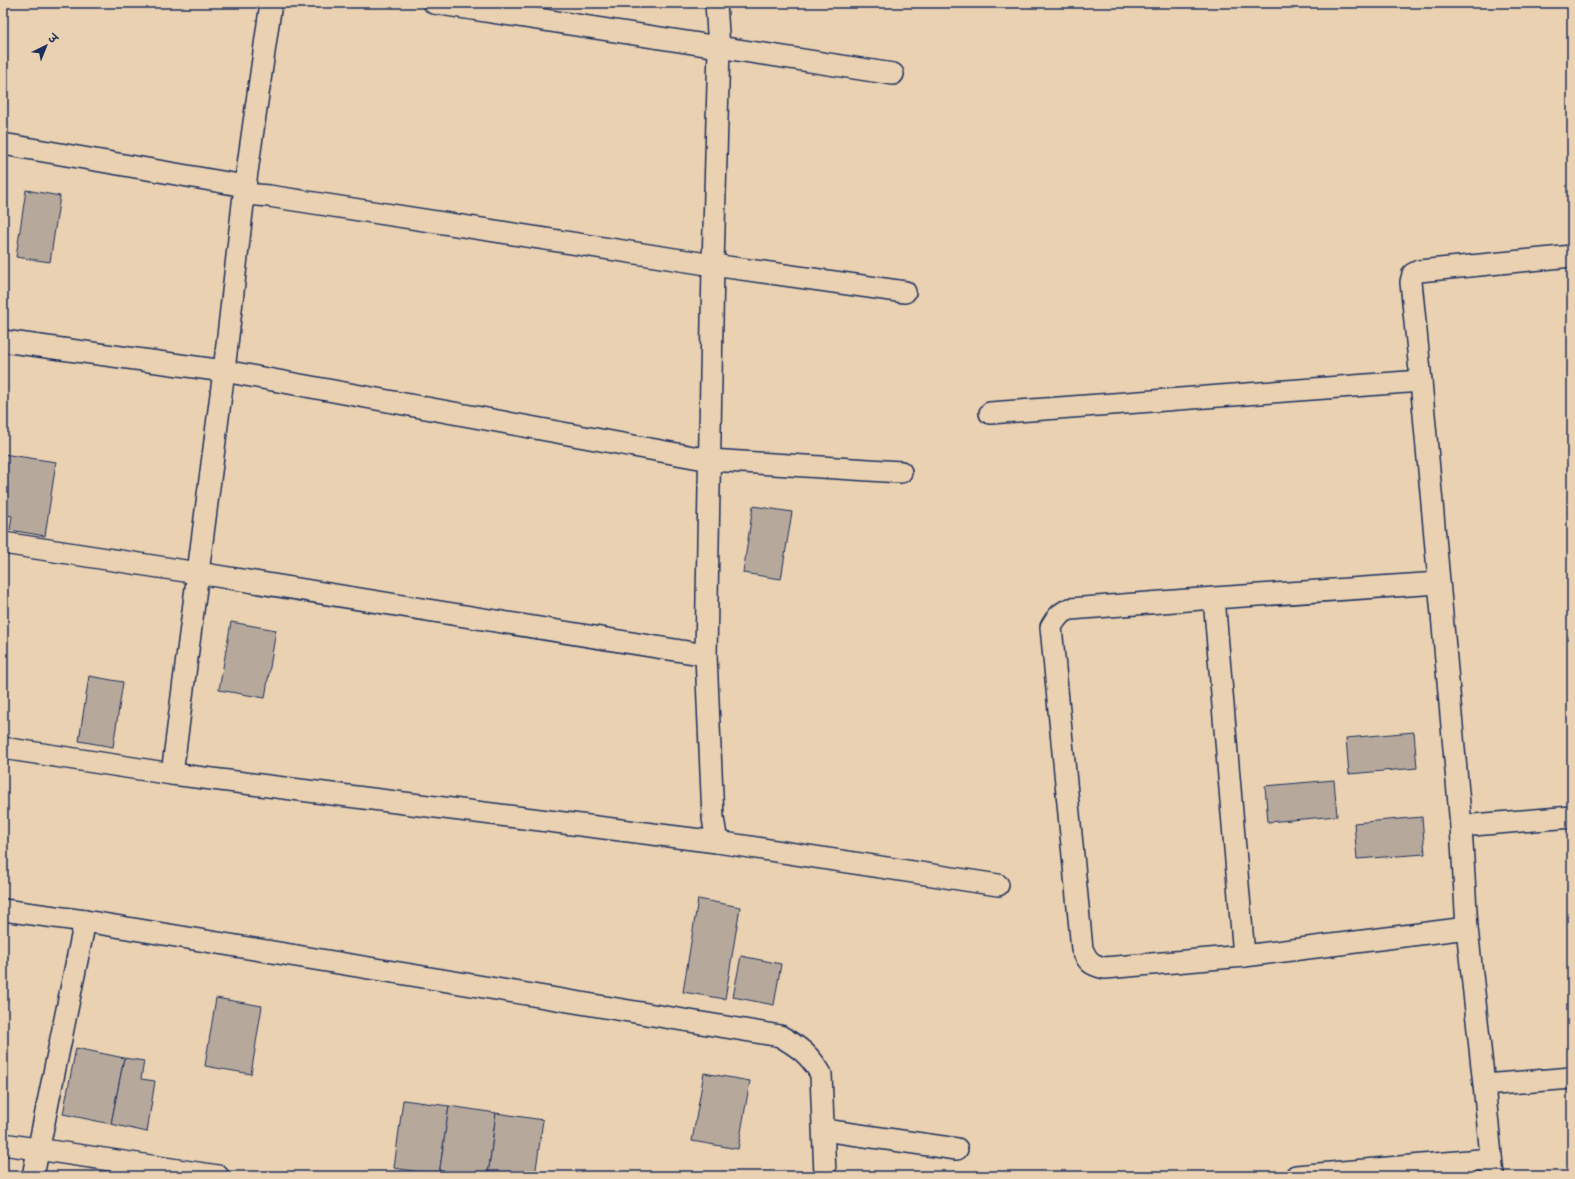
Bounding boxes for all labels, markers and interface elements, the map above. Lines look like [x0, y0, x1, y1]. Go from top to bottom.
north arrow [26, 26, 66, 66]
text: उ [45, 30, 61, 47]

